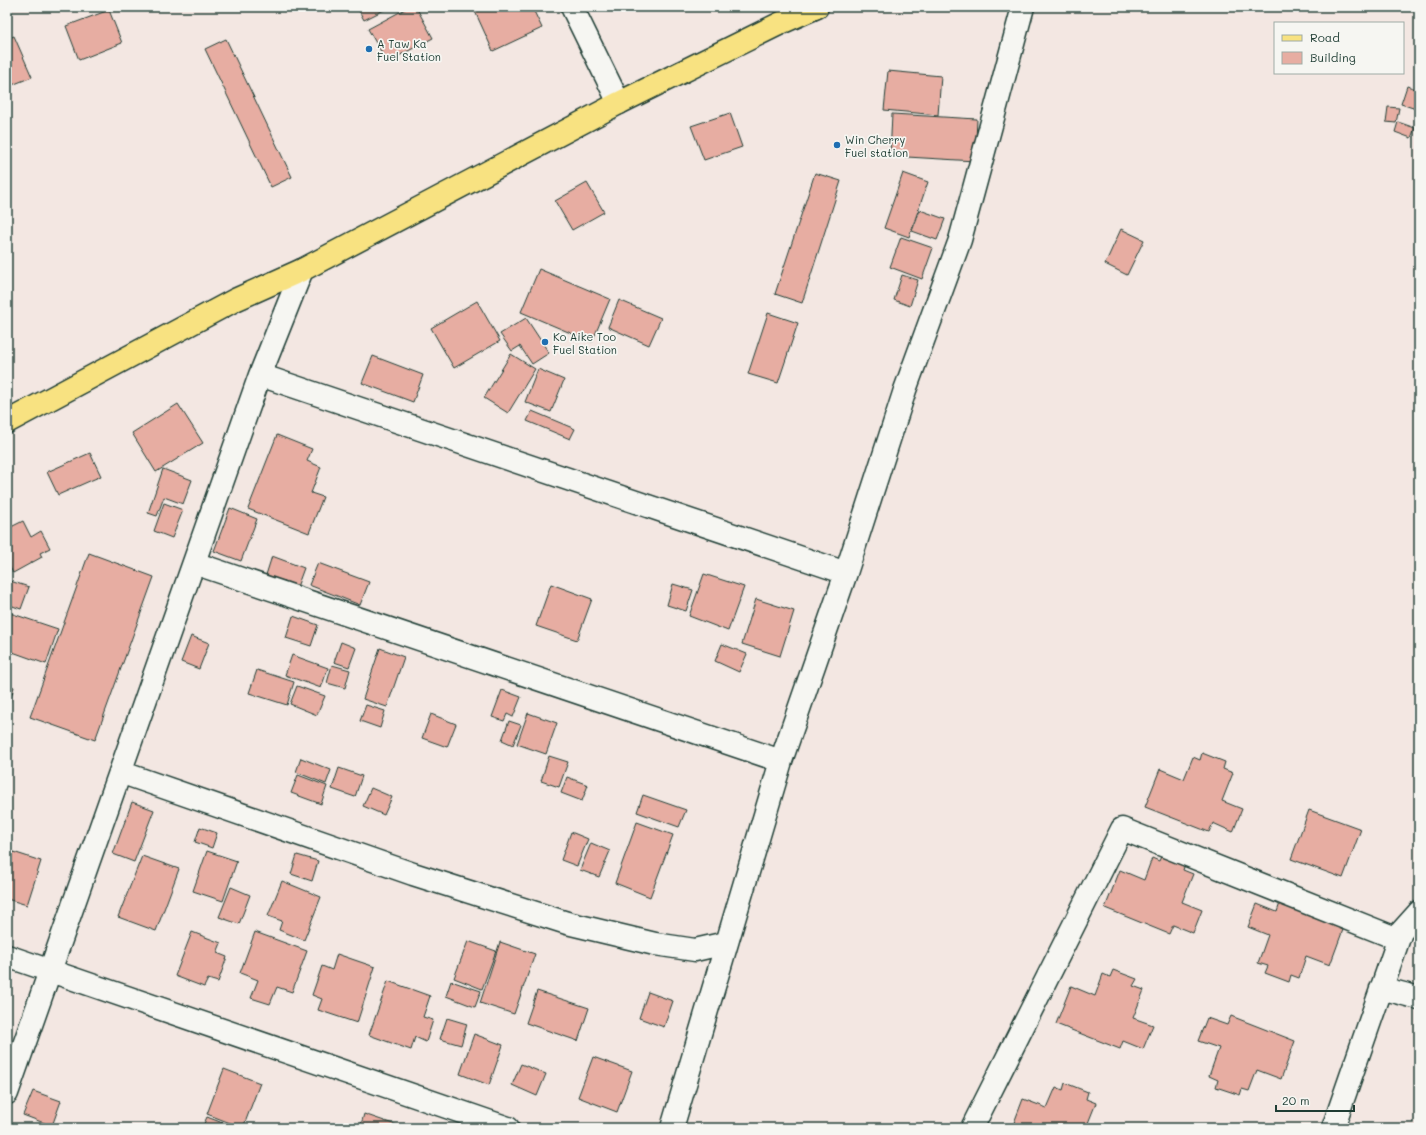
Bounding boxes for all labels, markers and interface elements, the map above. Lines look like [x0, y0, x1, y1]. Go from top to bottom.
legend [1274, 22, 1404, 74]
text: Road [1310, 29, 1340, 45]
place label: A Taw Ka Fuel Station [377, 36, 441, 64]
marker: A Taw Ka Fuel Station [364, 44, 374, 54]
text: Building [1310, 49, 1356, 65]
place label: Win Cherry Fuel station [845, 132, 908, 160]
marker: Win Cherry Fuel station [832, 140, 842, 150]
place label: Ko Aike Too Fuel Station [553, 329, 617, 357]
marker: Ko Aike Too Fuel Station [540, 337, 550, 347]
scale bar [1276, 1087, 1354, 1113]
text: 20 m [1282, 1092, 1310, 1108]

